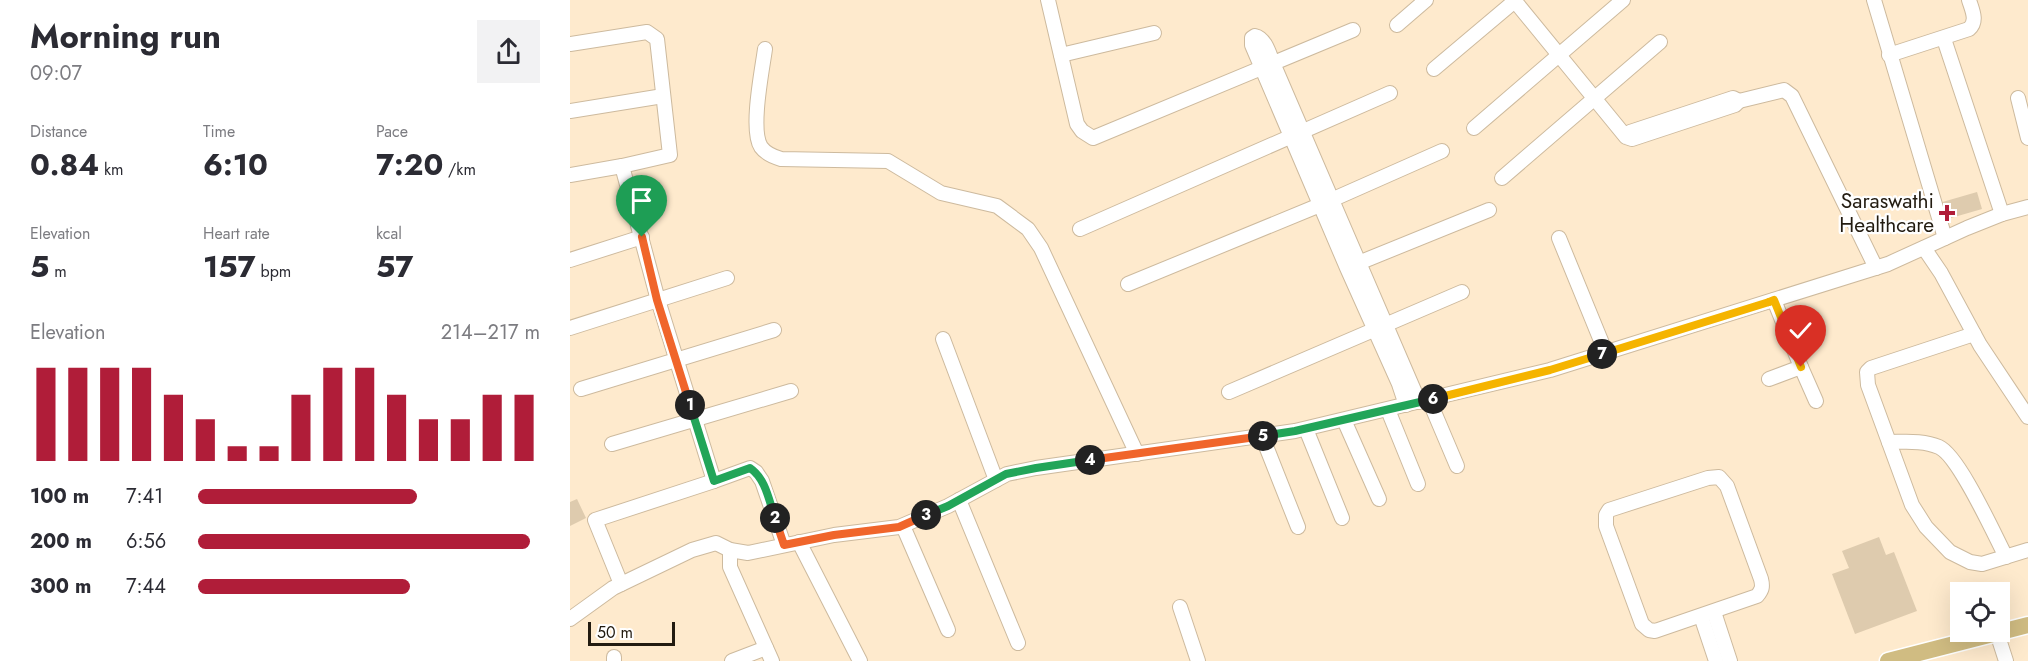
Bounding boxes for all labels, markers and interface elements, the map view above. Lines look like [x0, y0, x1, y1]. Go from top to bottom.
text: Morning run [30, 13, 221, 60]
button: share [477, 20, 540, 83]
text: 09:07 [30, 59, 82, 88]
text: Distance [30, 120, 87, 143]
text: Time [203, 120, 235, 143]
text: Pace [376, 120, 408, 143]
text: 0.84 [30, 143, 99, 186]
text: 6:10 [203, 143, 268, 186]
text: 7:20 [376, 143, 443, 186]
text: km [99, 158, 124, 181]
text: /km [443, 158, 476, 181]
pin [616, 175, 667, 237]
icon: arrive [625, 184, 658, 217]
place label: Saraswathi Healthcare [1839, 186, 1934, 240]
marker: Saraswathi Healthcare [1938, 204, 1956, 222]
text: Elevation [30, 222, 90, 245]
text: Heart rate [203, 222, 270, 245]
text: kcal [376, 222, 402, 245]
text: 5 [30, 245, 49, 288]
text: 157 [203, 245, 256, 288]
text: 57 [376, 245, 413, 288]
text: m [49, 260, 67, 283]
text: bpm [256, 260, 291, 283]
pin [1775, 305, 1826, 367]
icon: check [1784, 314, 1817, 347]
text: Elevation [30, 318, 105, 347]
text: 214–217 m [441, 318, 540, 347]
pin: 7 [1587, 339, 1617, 369]
text: 7 [1597, 342, 1607, 365]
pin: 6 [1418, 384, 1448, 414]
text: 6 [1428, 387, 1438, 410]
pin: 1 [675, 390, 705, 420]
text: 1 [686, 393, 694, 416]
pin: 5 [1248, 421, 1278, 451]
text: 5 [1258, 424, 1268, 447]
pin: 4 [1075, 445, 1105, 475]
text: 4 [1084, 448, 1096, 471]
text: 100 m [30, 482, 89, 511]
text: 7:41 [126, 482, 163, 511]
pin: 3 [911, 500, 941, 530]
pin: 2 [760, 503, 790, 533]
text: 3 [921, 503, 931, 526]
text: 2 [770, 506, 780, 529]
text: 200 m [30, 527, 92, 556]
text: 6:56 [126, 527, 166, 556]
text: 300 m [30, 572, 91, 601]
text: 7:44 [126, 572, 166, 601]
map controls [1950, 582, 2010, 642]
button: locate [1950, 582, 2010, 642]
scale bar [588, 619, 675, 646]
text: 50 m [597, 621, 633, 644]

